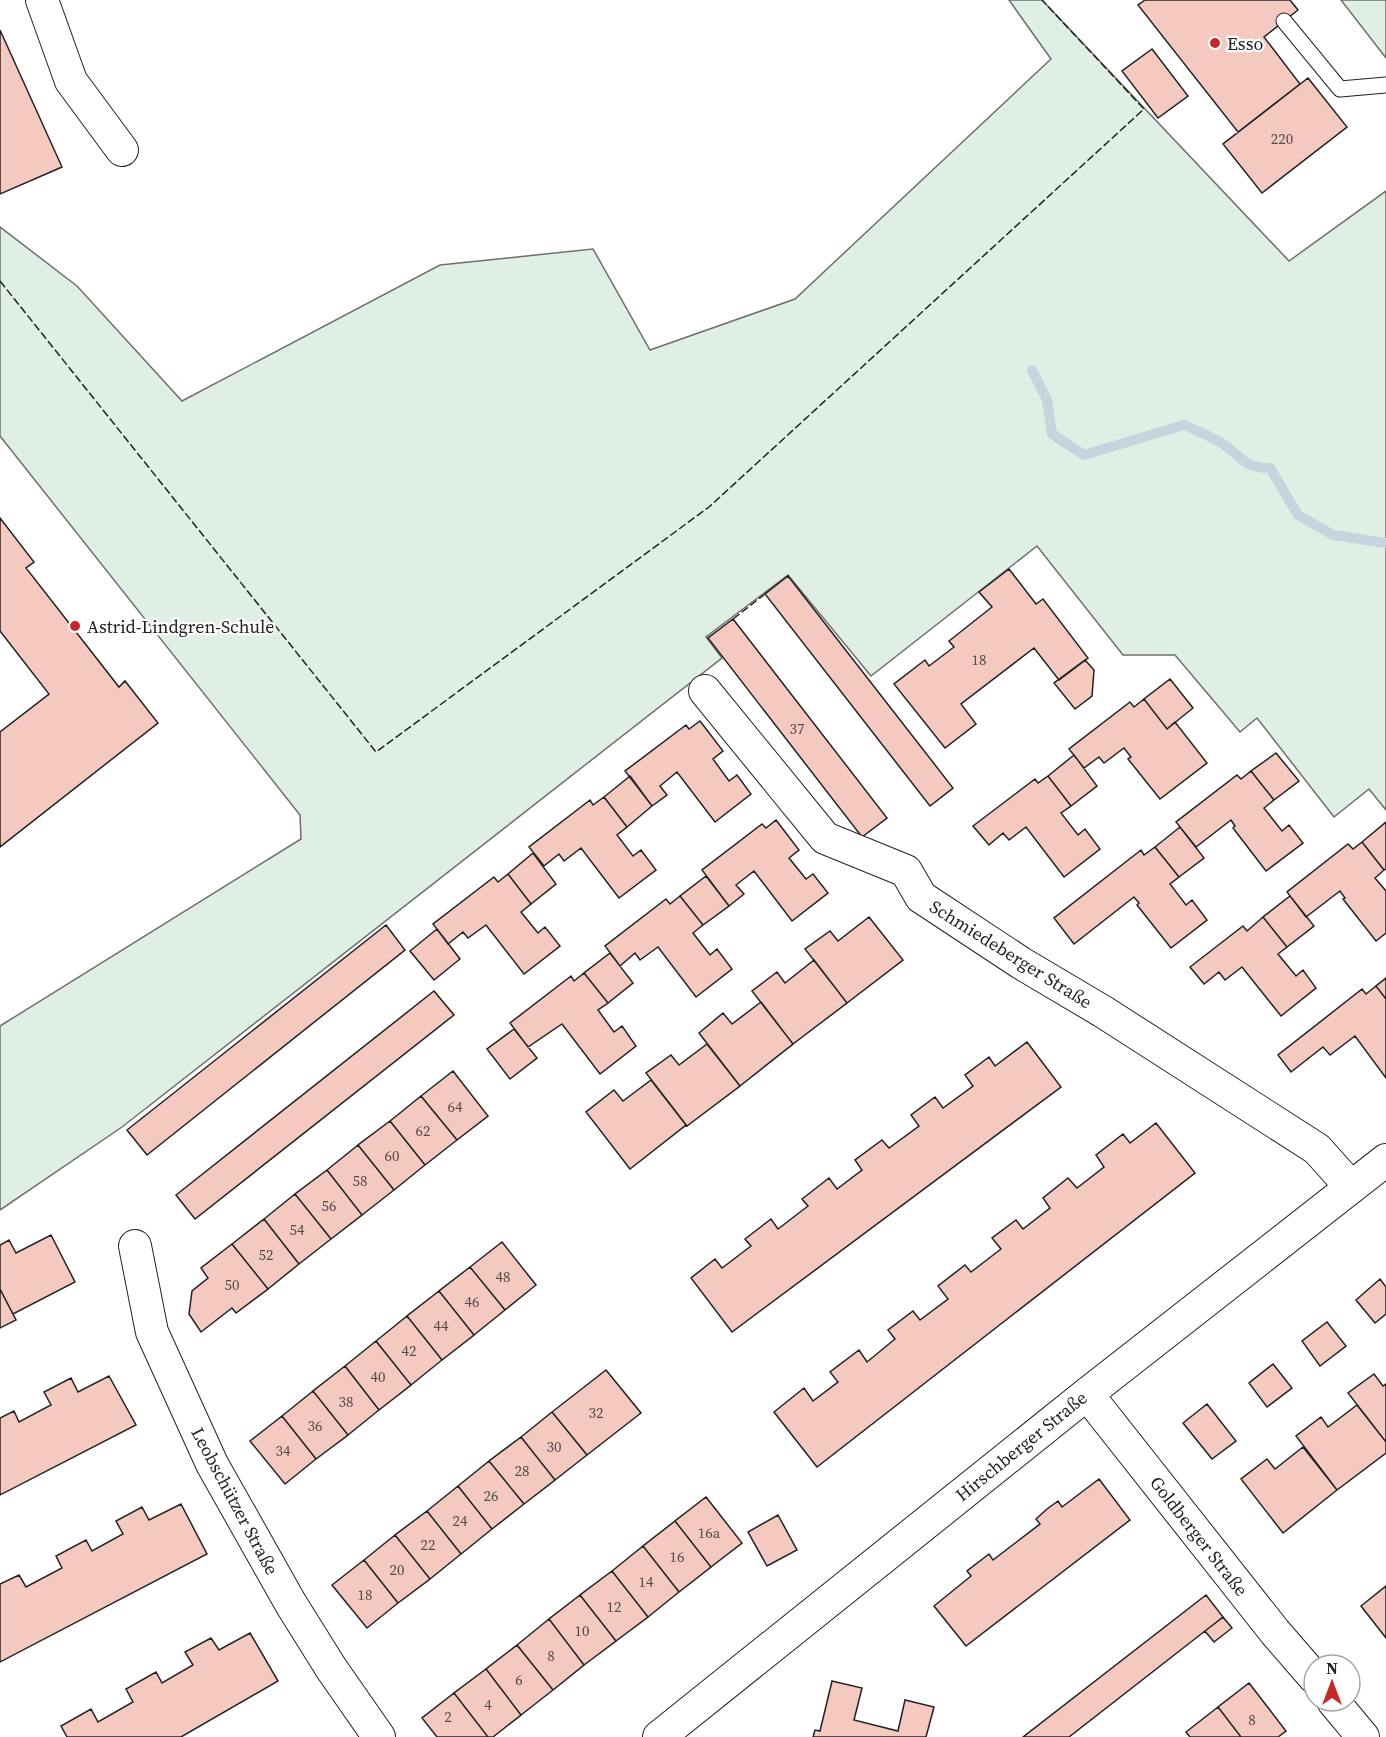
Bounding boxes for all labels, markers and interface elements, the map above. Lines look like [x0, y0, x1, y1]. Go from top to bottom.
place label: Esso [1227, 31, 1263, 56]
marker: Esso [1208, 36, 1222, 50]
house number: 220 [1271, 128, 1293, 149]
place label: Astrid-Lindgren-Schule [87, 614, 274, 639]
marker: Astrid-Lindgren-Schule [68, 619, 82, 633]
house number: 18 [971, 649, 987, 670]
house number: 37 [789, 718, 805, 739]
street label: Schmiedeberger Straße [925, 894, 1097, 1014]
house number: 64 [447, 1096, 463, 1117]
house number: 62 [415, 1120, 431, 1141]
house number: 60 [384, 1145, 400, 1166]
house number: 58 [352, 1170, 368, 1191]
house number: 56 [321, 1195, 337, 1216]
house number: 54 [289, 1219, 305, 1240]
house number: 52 [258, 1244, 274, 1265]
house number: 48 [495, 1266, 511, 1287]
house number: 50 [224, 1274, 240, 1295]
house number: 46 [464, 1291, 480, 1312]
house number: 44 [433, 1315, 449, 1336]
house number: 42 [401, 1340, 417, 1361]
house number: 40 [370, 1366, 386, 1387]
street label: Hirschberger Straße [950, 1385, 1092, 1507]
house number: 38 [338, 1391, 354, 1412]
house number: 32 [588, 1402, 604, 1423]
house number: 36 [307, 1415, 323, 1436]
street label: Leobschützer Straße [185, 1423, 285, 1579]
house number: 30 [546, 1436, 562, 1457]
house number: 34 [275, 1440, 291, 1461]
house number: 28 [514, 1460, 530, 1481]
street label: Goldberger Straße [1144, 1471, 1254, 1601]
house number: 26 [483, 1485, 499, 1506]
house number: 24 [452, 1510, 468, 1531]
house number: 16a [698, 1522, 721, 1543]
house number: 22 [420, 1534, 436, 1555]
house number: 16 [669, 1546, 685, 1567]
house number: 20 [389, 1559, 405, 1580]
house number: 14 [638, 1571, 654, 1592]
house number: 18 [357, 1584, 373, 1605]
house number: 12 [606, 1596, 622, 1617]
house number: 10 [574, 1620, 590, 1641]
house number: 8 [547, 1645, 555, 1666]
north arrow [1302, 1653, 1362, 1713]
text: N [1326, 1657, 1338, 1679]
house number: 6 [515, 1669, 523, 1690]
house number: 4 [484, 1694, 492, 1715]
house number: 2 [444, 1706, 452, 1727]
house number: 8 [1248, 1709, 1256, 1730]

